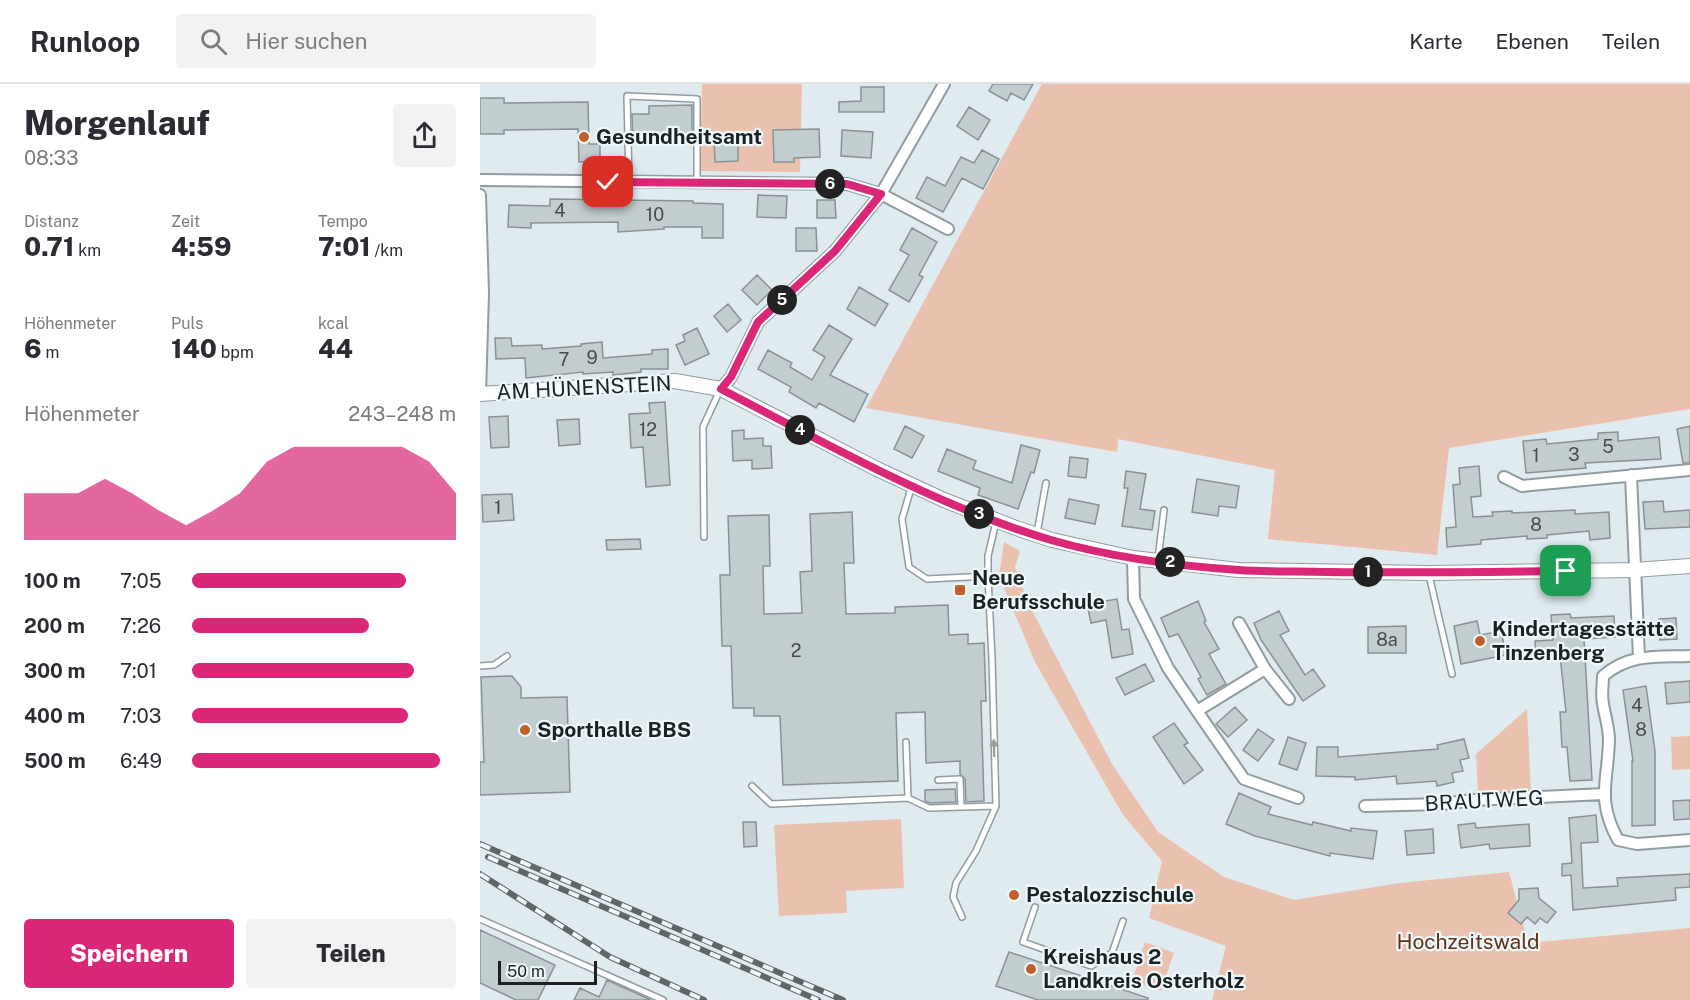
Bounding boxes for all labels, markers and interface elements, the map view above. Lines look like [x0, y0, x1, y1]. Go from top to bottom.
search box [176, 14, 596, 68]
text: Runloop [30, 25, 140, 58]
icon: search [197, 25, 230, 58]
text: Hier suchen [245, 28, 368, 54]
text: Karte [1409, 29, 1463, 54]
text: Ebenen [1496, 29, 1569, 54]
text: Teilen [1602, 29, 1660, 54]
text: Morgenlauf [24, 104, 210, 142]
button: share [393, 104, 456, 167]
place label: Gesundheitsamt [596, 124, 762, 149]
marker: Gesundheitsamt [577, 130, 591, 144]
text: 08:33 [24, 146, 79, 170]
pin [582, 156, 633, 207]
icon: check [591, 165, 624, 198]
pin: 6 [815, 169, 845, 199]
text: 6 [825, 174, 835, 193]
house number: 4 [554, 200, 566, 221]
house number: 10 [646, 204, 664, 225]
text: Distanz [24, 212, 79, 231]
text: Zeit [171, 212, 200, 231]
text: Tempo [318, 212, 368, 231]
text: 0.71 [24, 231, 74, 262]
text: 4:59 [171, 231, 231, 262]
text: 7:01 [318, 231, 371, 262]
text: km [74, 241, 101, 260]
text: /km [371, 241, 403, 260]
pin: 5 [767, 285, 797, 315]
text: 5 [777, 290, 787, 309]
text: Höhenmeter [24, 314, 117, 333]
text: Puls [171, 314, 203, 333]
text: kcal [318, 314, 349, 333]
text: 6 [24, 333, 42, 364]
text: 140 [171, 333, 217, 364]
text: 44 [318, 333, 353, 364]
text: m [42, 343, 59, 362]
text: bpm [217, 343, 254, 362]
house number: 9 [586, 347, 598, 368]
house number: 7 [559, 349, 569, 370]
street label: AM HÜNENSTEIN [496, 370, 672, 405]
text: Höhenmeter [24, 402, 140, 426]
text: 243–248 m [348, 402, 456, 426]
pin: 4 [785, 415, 815, 445]
house number: 12 [639, 419, 657, 440]
text: 4 [795, 420, 805, 439]
house number: 5 [1602, 436, 1614, 457]
house number: 3 [1568, 444, 1580, 465]
house number: 1 [1532, 445, 1540, 466]
house number: 1 [494, 497, 502, 518]
pin: 3 [964, 499, 994, 529]
text: 3 [974, 504, 984, 523]
house number: 8 [1530, 514, 1542, 535]
pin [1540, 545, 1591, 596]
pin: 2 [1155, 547, 1185, 577]
text: 2 [1165, 552, 1175, 571]
icon: arrive [1549, 554, 1582, 587]
pin: 1 [1353, 557, 1383, 587]
text: 1 [1365, 562, 1371, 581]
place label: Neue Berufsschule [972, 565, 1105, 614]
text: 100 m [24, 569, 81, 593]
text: 7:05 [120, 569, 162, 593]
marker: Neue Berufsschule [953, 583, 967, 597]
text: 200 m [24, 614, 85, 638]
text: 7:26 [120, 614, 161, 638]
place label: Kindertagesstätte Tinzenberg [1492, 616, 1675, 665]
house number: 8a [1376, 629, 1398, 650]
marker: Kindertagesstätte Tinzenberg [1473, 634, 1487, 648]
house number: 2 [791, 640, 801, 661]
text: 300 m [24, 659, 85, 683]
text: 7:01 [120, 659, 157, 683]
house number: 4 [1631, 695, 1643, 716]
text: 400 m [24, 704, 85, 728]
text: 7:03 [120, 704, 161, 728]
place label: Sporthalle BBS [537, 717, 691, 742]
house number: 8 [1635, 719, 1647, 740]
marker: Sporthalle BBS [518, 723, 532, 737]
one-way arrow [990, 738, 999, 757]
text: 500 m [24, 749, 86, 773]
text: 6:49 [120, 749, 162, 773]
street label: BRAUTWEG [1424, 785, 1544, 816]
place label: Pestalozzischule [1026, 882, 1194, 907]
marker: Pestalozzischule [1007, 888, 1021, 902]
button: Speichern [24, 919, 234, 988]
button: Teilen [246, 919, 456, 988]
park label: Hochzeitswald [1396, 929, 1540, 954]
place label: Kreishaus 2 Landkreis Osterholz [1043, 944, 1244, 993]
scale bar [498, 958, 597, 986]
text: 50 m [507, 962, 545, 981]
marker: Kreishaus 2 Landkreis Osterholz [1024, 962, 1038, 976]

